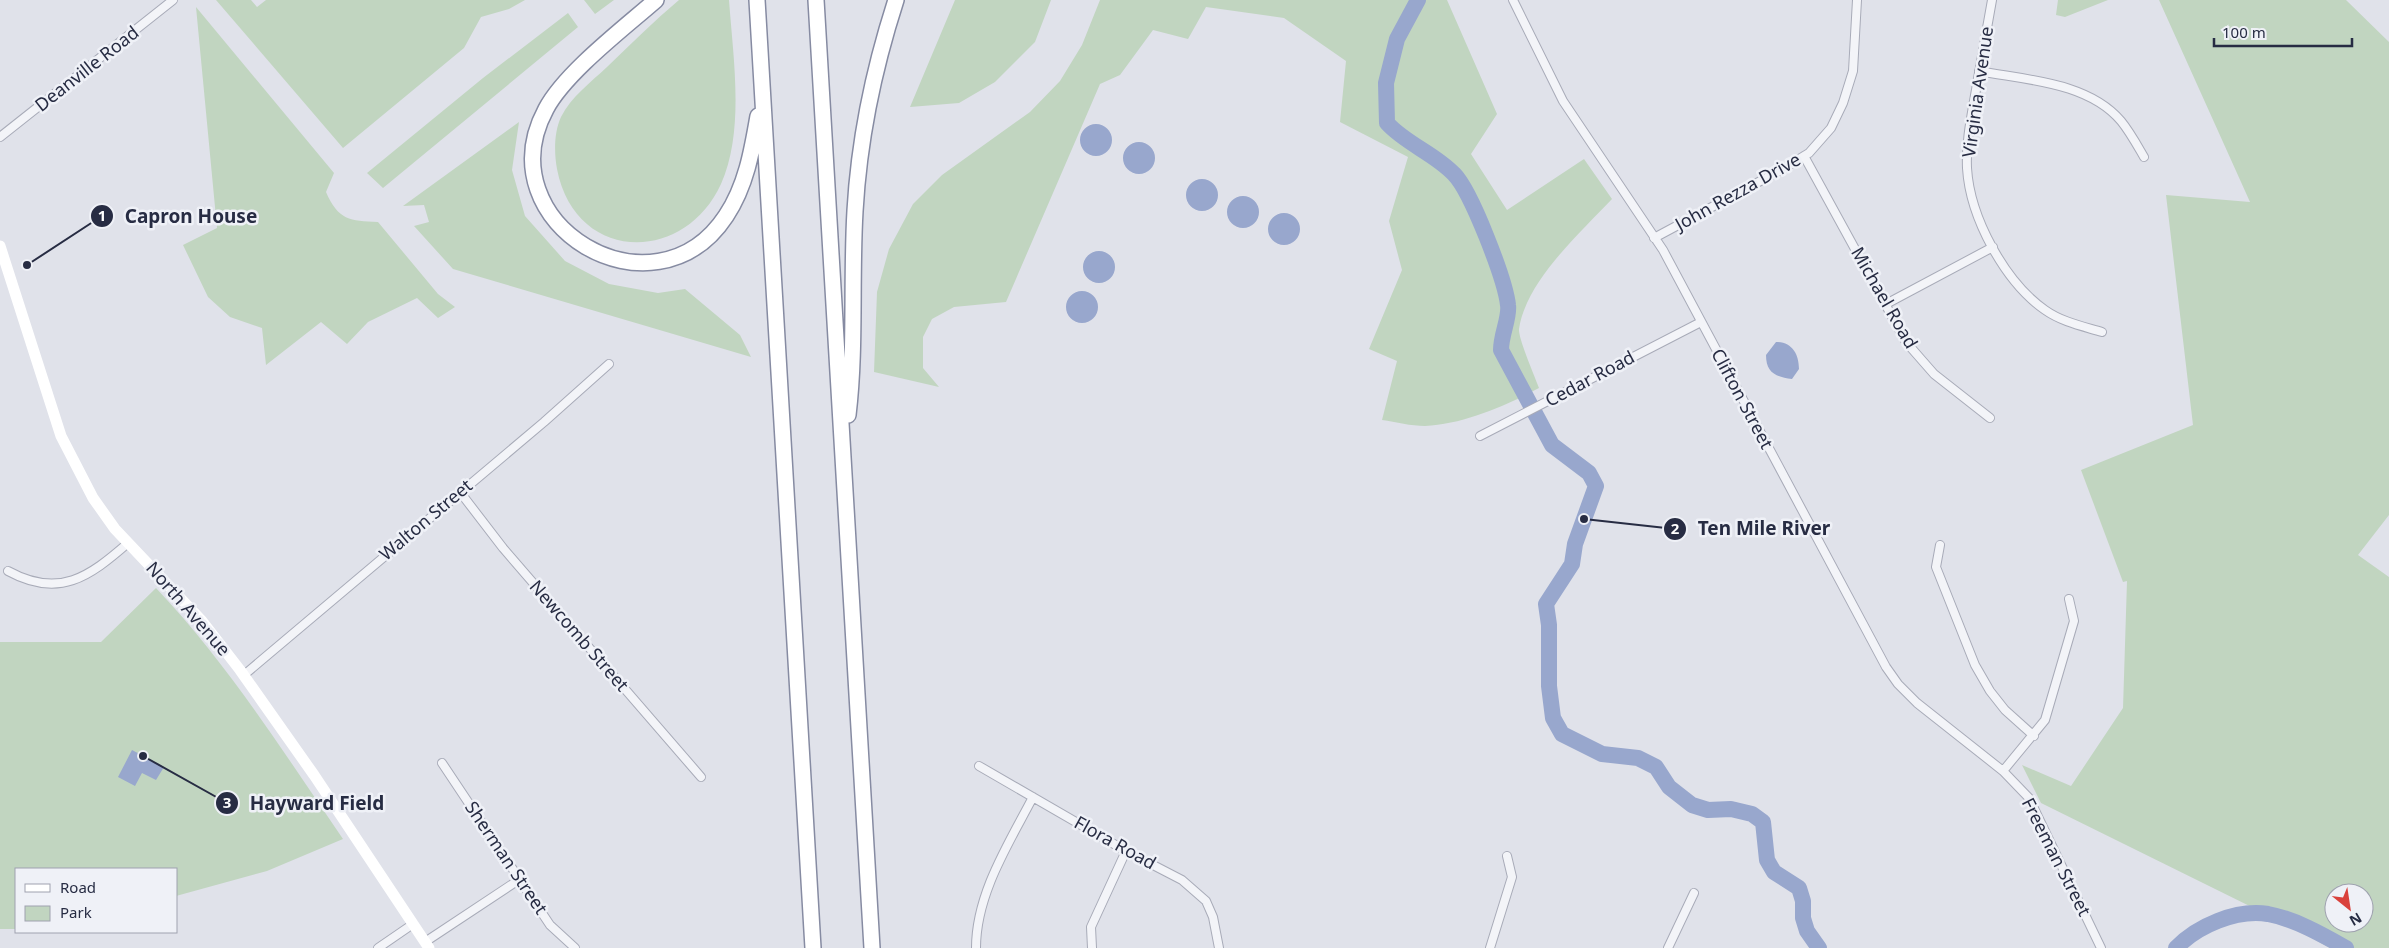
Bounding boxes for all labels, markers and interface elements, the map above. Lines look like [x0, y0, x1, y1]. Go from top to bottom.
scale bar [2214, 15, 2352, 47]
street label: Deanville Road [29, 20, 143, 116]
text: 100 m [2222, 22, 2266, 42]
street label: Virginia Avenue [1956, 25, 1998, 159]
street label: John Rezza Drive [1669, 147, 1805, 237]
callout: Capron House [89, 199, 267, 233]
text: Capron House [125, 203, 257, 229]
text: 1 [98, 205, 106, 225]
street label: Michael Road [1846, 242, 1924, 353]
street label: Cedar Road [1541, 344, 1638, 412]
street label: Clifton Street [1706, 344, 1780, 453]
street label: Walton Street [374, 473, 477, 565]
callout: Ten Mile River [1663, 512, 1840, 546]
text: Ten Mile River [1698, 515, 1831, 541]
text: 2 [1671, 518, 1680, 538]
street label: North Avenue [141, 556, 236, 661]
street label: Newcomb Street [525, 575, 635, 696]
callout: Hayward Field [215, 786, 394, 820]
text: Hayward Field [250, 790, 384, 816]
text: 3 [223, 792, 231, 812]
street label: Freeman Street [2017, 793, 2097, 920]
street label: Sherman Street [460, 796, 554, 919]
street label: Flora Road [1070, 810, 1161, 874]
legend [15, 868, 178, 933]
text: Road [60, 877, 96, 897]
north arrow [2324, 883, 2374, 933]
text: Park [60, 902, 92, 922]
text: N [2346, 909, 2365, 931]

